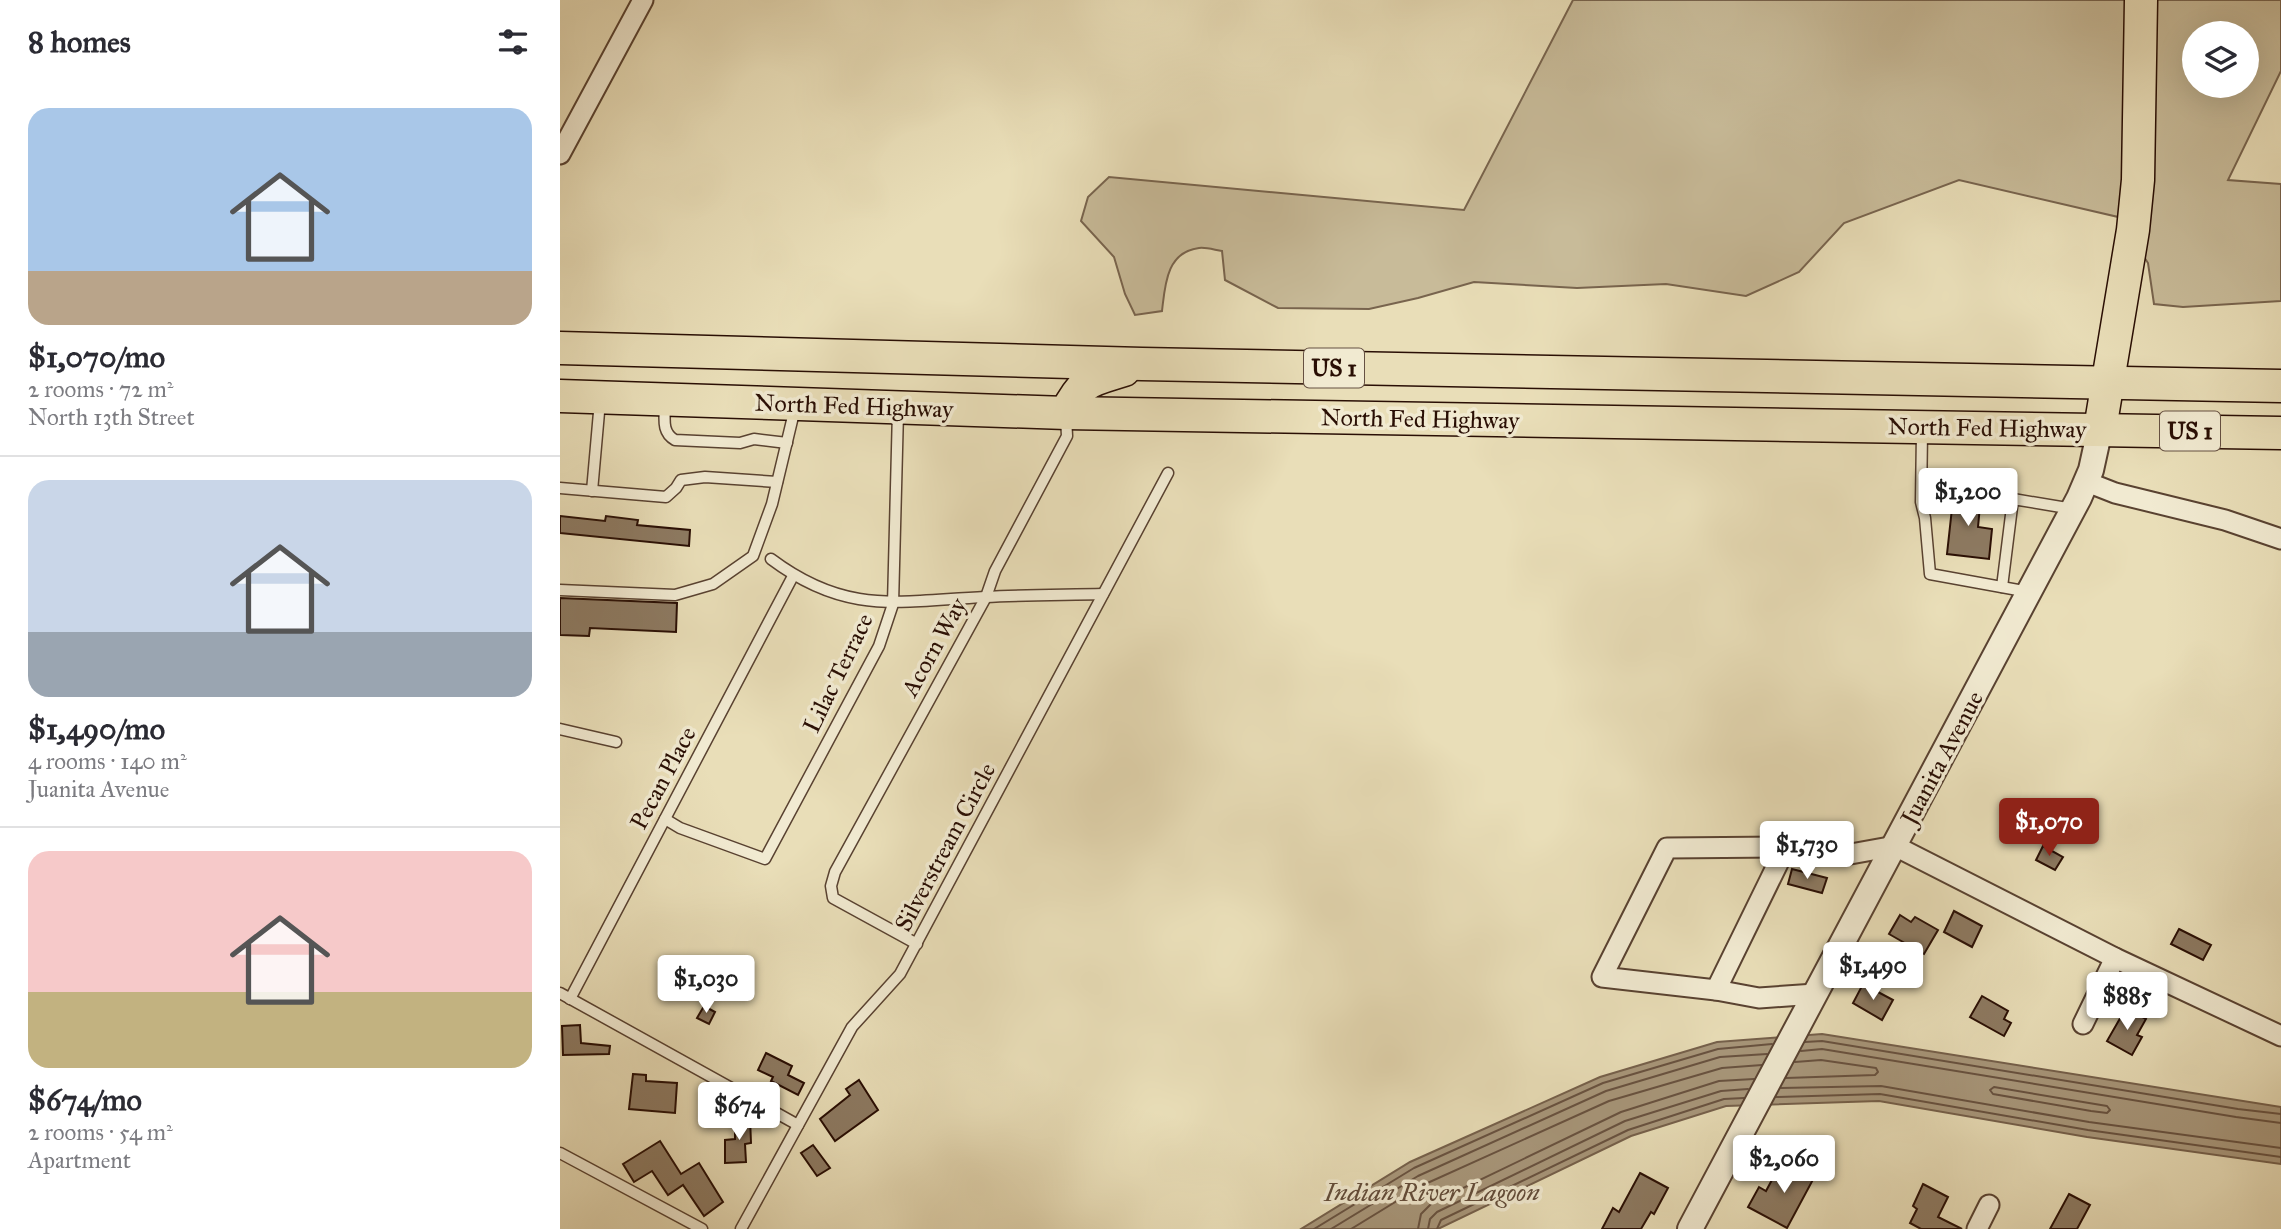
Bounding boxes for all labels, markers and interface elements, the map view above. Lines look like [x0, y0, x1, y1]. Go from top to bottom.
map controls [2182, 21, 2259, 98]
button: layers [2182, 21, 2259, 98]
icon: filters [494, 23, 532, 61]
text: 8 homes [28, 24, 131, 60]
icon: home [217, 154, 343, 280]
text: $1,070/mo [28, 339, 165, 375]
road number: US 1 [1304, 348, 1364, 388]
text: 2 rooms · 72 m² [28, 375, 173, 403]
street label: North Fed Highway [754, 388, 955, 424]
street label: North Fed Highway [1320, 402, 1520, 436]
text: North 13th Street [28, 403, 195, 431]
street label: North Fed Highway [1887, 411, 2087, 445]
road number: US 1 [2160, 412, 2220, 450]
pin: $1,200 [1911, 468, 2025, 528]
text: $1,200 [1935, 477, 2001, 505]
icon: home [217, 526, 343, 652]
street label: Acorn Way [894, 592, 974, 702]
street label: Lilac Terrace [796, 608, 880, 738]
street label: Juanita Avenue [1893, 686, 1990, 833]
text: $1,490/mo [28, 711, 165, 747]
street label: Pecan Place [623, 721, 703, 835]
text: 4 rooms · 140 m² [28, 747, 187, 775]
street label: Silverstream Circle [888, 757, 1002, 937]
text: Juanita Avenue [28, 775, 169, 803]
pin: $1,070 [1992, 798, 2106, 858]
text: $1,070 [2015, 807, 2083, 835]
pin: $1,730 [1750, 822, 1864, 881]
text: $1,730 [1776, 830, 1838, 858]
icon: home [217, 897, 343, 1023]
pin: $1,490 [1816, 942, 1930, 1002]
text: $1,490 [1839, 951, 1907, 979]
pin: $1,030 [649, 956, 763, 1015]
text: $1,030 [674, 964, 738, 992]
pin: $885 [2086, 972, 2168, 1032]
text: $885 [2103, 981, 2151, 1009]
text: $674/mo [28, 1082, 142, 1118]
pin: $674 [698, 1082, 780, 1142]
text: $674 [714, 1091, 764, 1119]
text: 2 rooms · 54 m² [28, 1118, 173, 1146]
pin: $2,060 [1727, 1136, 1841, 1195]
text: $2,060 [1749, 1144, 1819, 1172]
text: Apartment [28, 1146, 131, 1174]
water label: Indian River Lagoon [1323, 1176, 1540, 1208]

